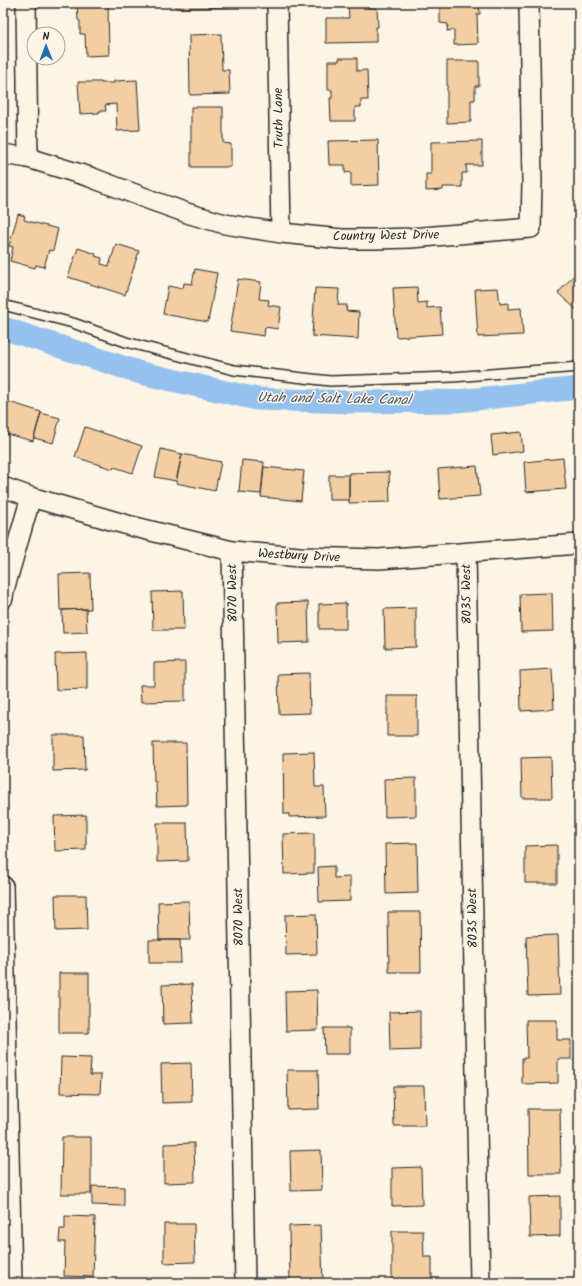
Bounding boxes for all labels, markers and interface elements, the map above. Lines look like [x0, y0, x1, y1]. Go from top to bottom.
north arrow [26, 26, 66, 66]
text: N [42, 28, 50, 46]
street label: Truth Lane [268, 87, 290, 149]
street label: Country West Drive [333, 225, 440, 247]
water label: Utah and Salt Lake Canal [257, 387, 414, 411]
street label: Westbury Drive [257, 543, 341, 569]
street label: 8070 West [222, 563, 244, 622]
street label: 8035 West [456, 563, 478, 624]
street label: 8070 West [228, 887, 250, 946]
street label: 8035 West [462, 887, 484, 948]

